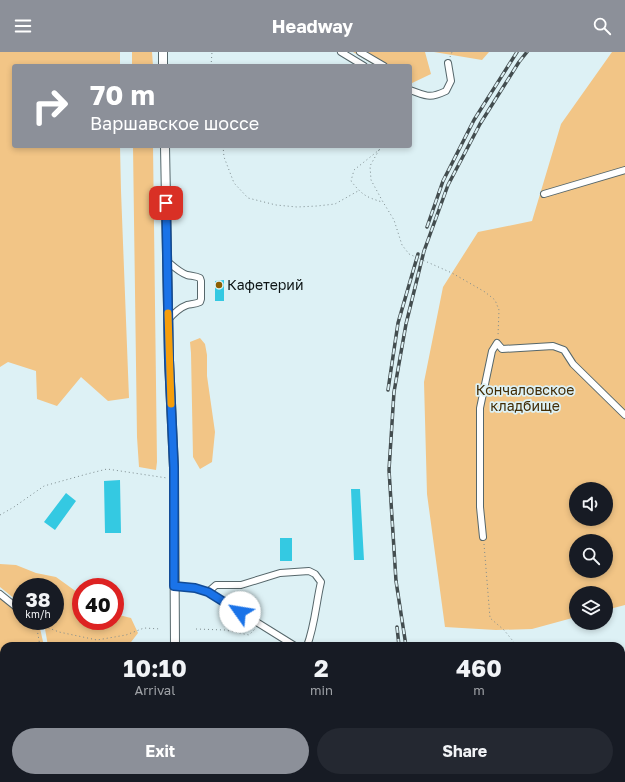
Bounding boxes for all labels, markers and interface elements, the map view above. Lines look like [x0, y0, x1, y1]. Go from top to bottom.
icon: menu [12, 15, 34, 37]
text: Headway [272, 15, 353, 37]
icon: search [591, 15, 613, 37]
text: 70 m [90, 78, 155, 111]
icon: right [24, 80, 76, 132]
text: Варшавское шоссе [90, 112, 259, 134]
pin [149, 186, 183, 220]
icon: arrive [155, 192, 177, 214]
place label: Кафетерий [227, 276, 303, 293]
marker: Кафетерий [214, 280, 224, 290]
park label: Кончаловское кладбище [476, 381, 574, 414]
map controls [569, 482, 613, 630]
button: sound [569, 482, 613, 526]
button: search [569, 534, 613, 578]
speed limit sign: 40 [72, 578, 124, 630]
button: layers [569, 586, 613, 630]
text: 38 [25, 587, 50, 611]
position arrow [219, 591, 261, 633]
text: km/h [25, 608, 51, 620]
text: 10:10 [123, 653, 187, 682]
text: 2 [314, 653, 329, 682]
text: 460 [456, 653, 502, 682]
text: Arrival [135, 682, 175, 698]
text: min [310, 682, 333, 698]
text: m [473, 682, 485, 698]
button: Exit [12, 728, 309, 774]
button: Share [317, 728, 613, 774]

